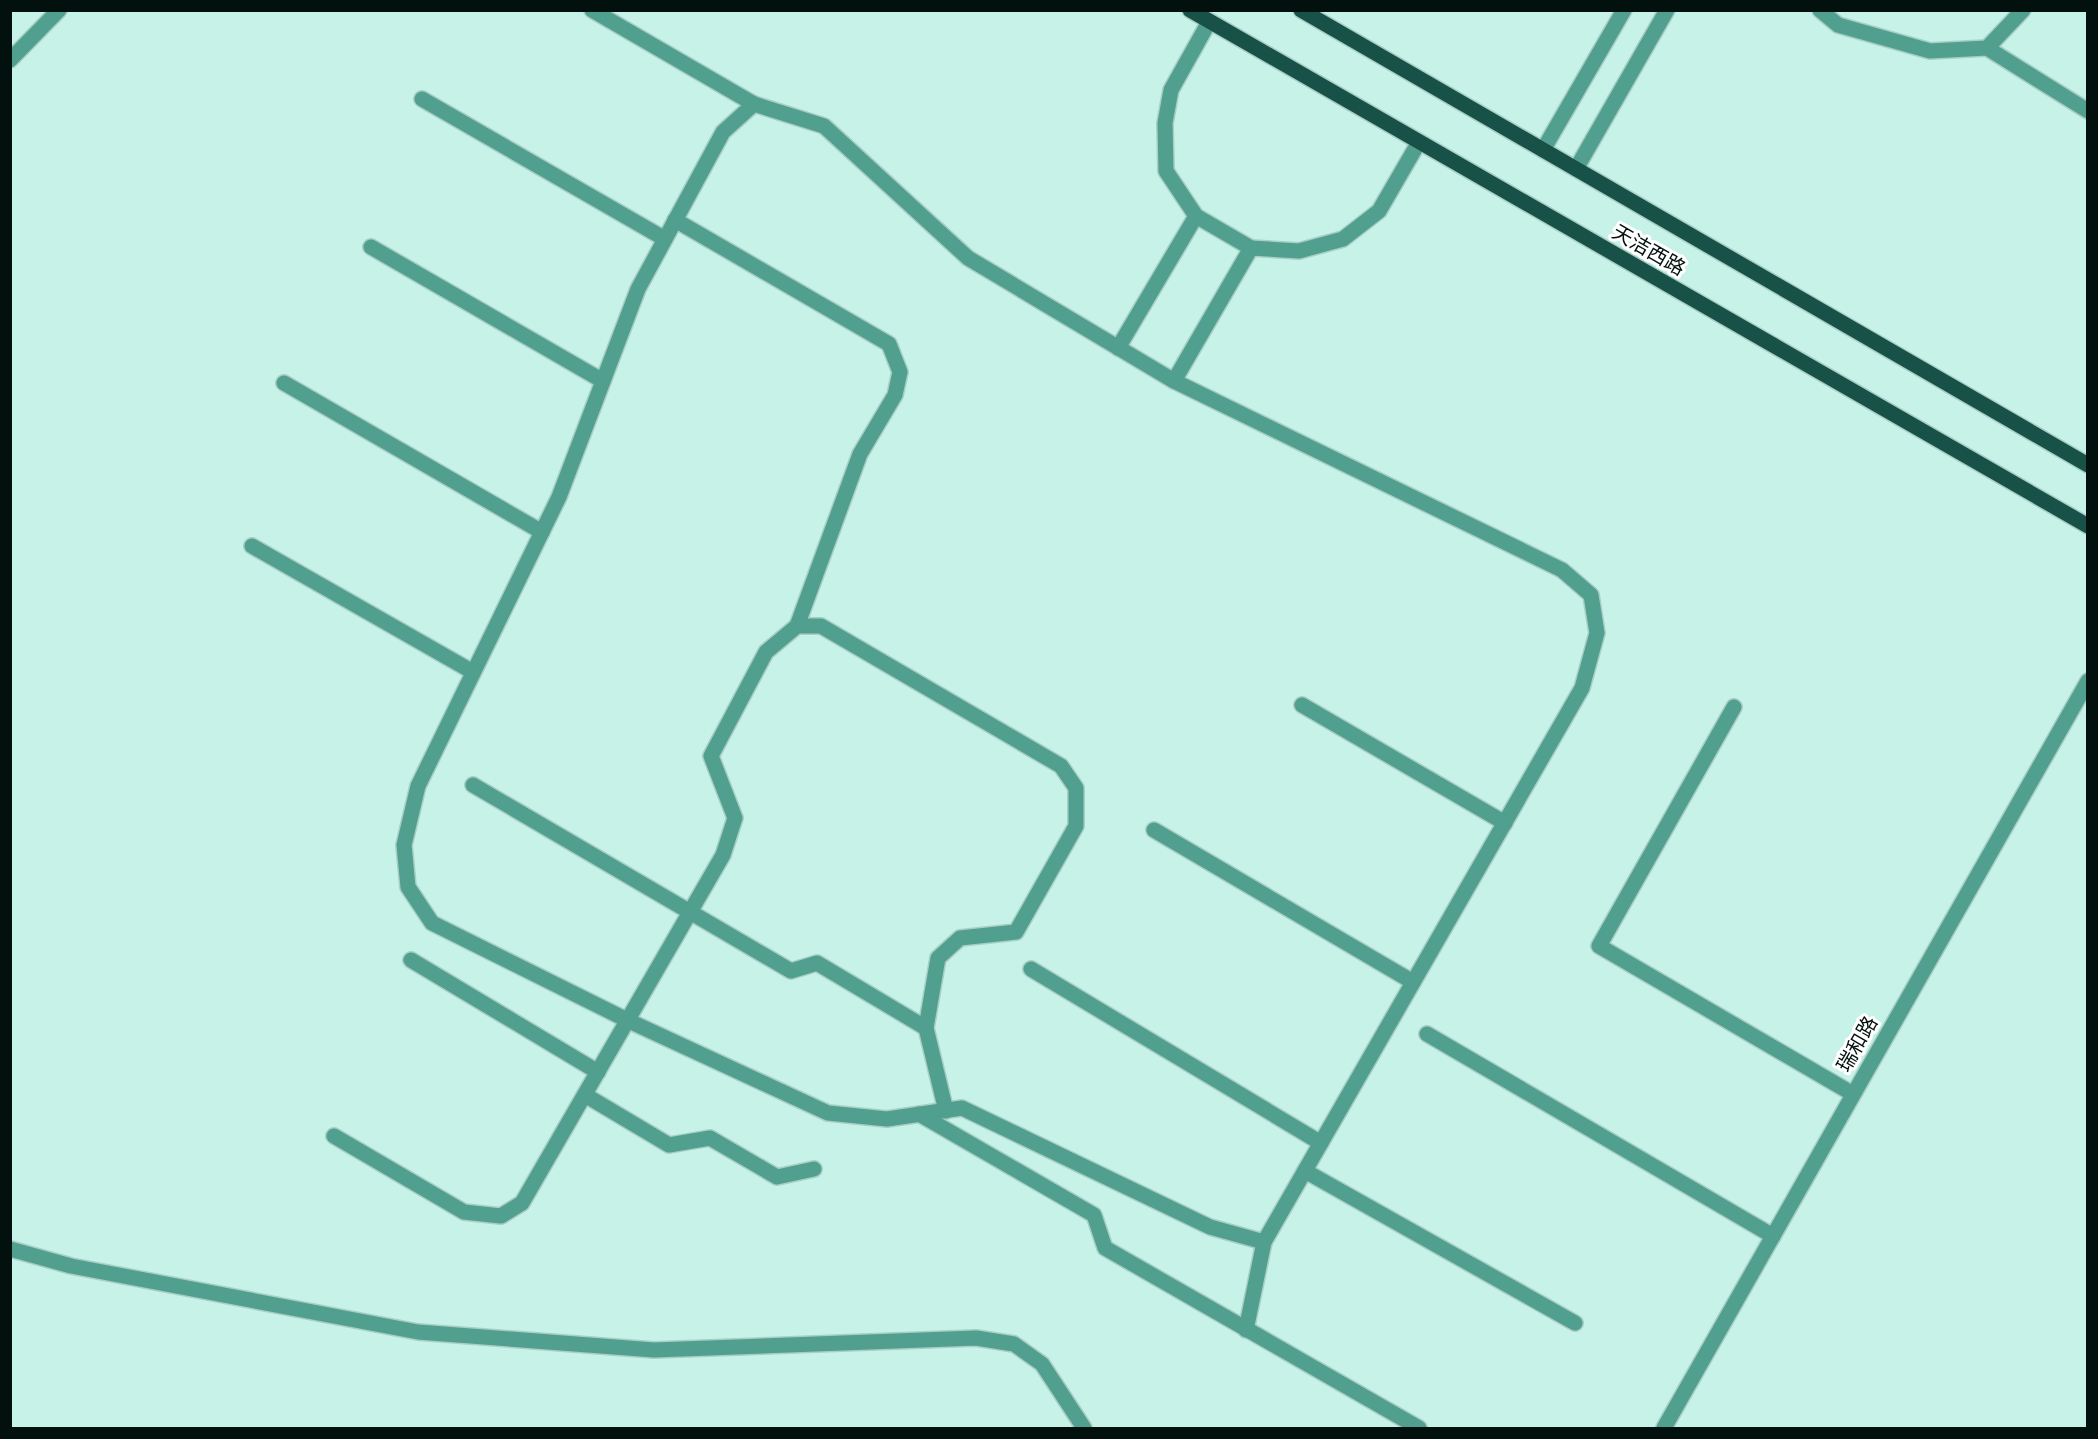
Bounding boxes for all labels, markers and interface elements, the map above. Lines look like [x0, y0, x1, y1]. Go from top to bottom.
street label: 天洁西路 [1608, 220, 1690, 280]
street label: 瑞和路 [1832, 1012, 1882, 1076]

